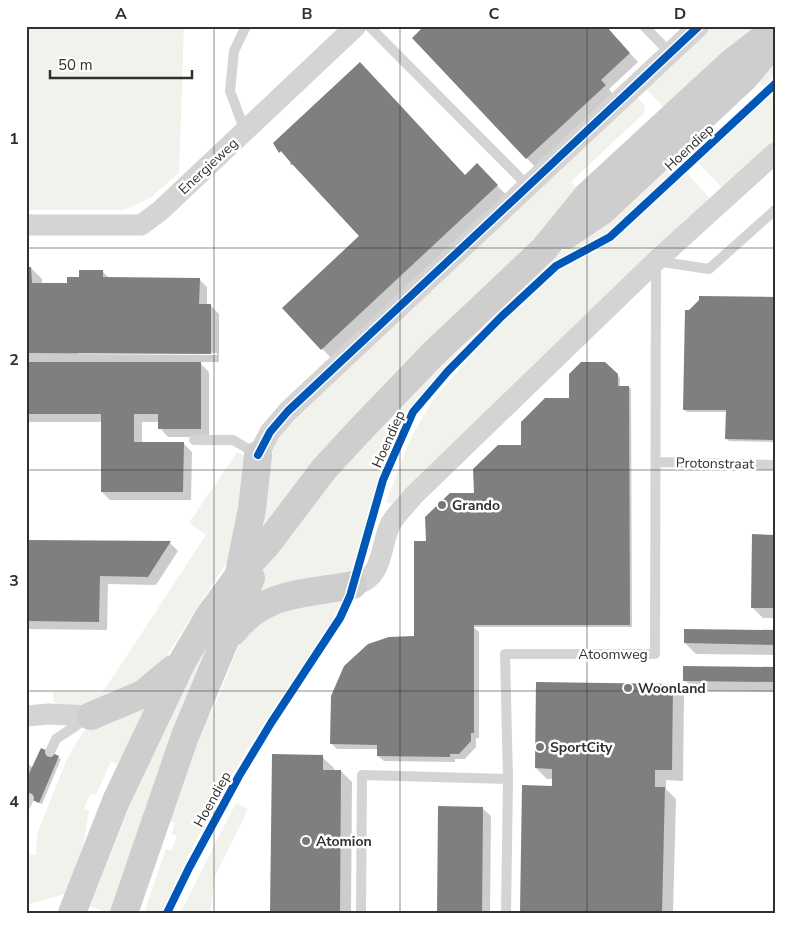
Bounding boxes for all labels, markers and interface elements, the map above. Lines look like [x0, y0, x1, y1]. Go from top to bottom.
text: A [115, 3, 127, 25]
text: B [301, 3, 313, 25]
text: C [489, 3, 500, 25]
text: D [674, 3, 686, 25]
scale bar [50, 48, 192, 80]
text: 50 m [58, 55, 93, 75]
street label: Hoendiep [661, 120, 718, 175]
text: 1 [9, 128, 19, 150]
street label: Energieweg [175, 134, 242, 199]
text: 2 [9, 349, 19, 371]
street label: Hoendiep [367, 408, 410, 471]
street label: Protonstraat [676, 453, 754, 474]
place label: Grando [452, 496, 500, 515]
marker: Grando [436, 499, 448, 511]
text: 3 [9, 570, 19, 592]
street label: Atoomweg [578, 645, 648, 664]
place label: Woonland [638, 679, 706, 698]
marker: Woonland [622, 682, 634, 694]
place label: SportCity [550, 738, 613, 757]
marker: SportCity [534, 741, 546, 753]
street label: Hoendiep [189, 768, 235, 830]
text: 4 [9, 791, 19, 813]
place label: Atomion [316, 832, 372, 851]
marker: Atomion [300, 835, 312, 847]

